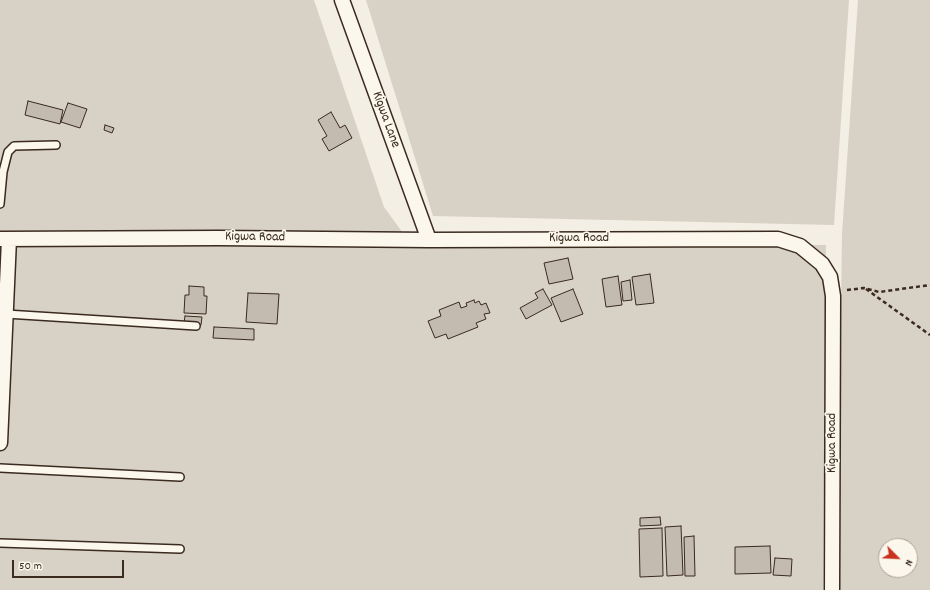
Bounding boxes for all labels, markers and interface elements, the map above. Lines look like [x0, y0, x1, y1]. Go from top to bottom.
street label: Kigwa Lane [367, 89, 403, 151]
street label: Kigwa Road [225, 229, 285, 247]
street label: Kigwa Road [549, 231, 609, 247]
street label: Kigwa Road [825, 413, 841, 473]
north arrow [878, 538, 918, 578]
scale bar [14, 552, 126, 578]
text: N [900, 557, 916, 568]
text: 50 m [19, 558, 42, 575]

